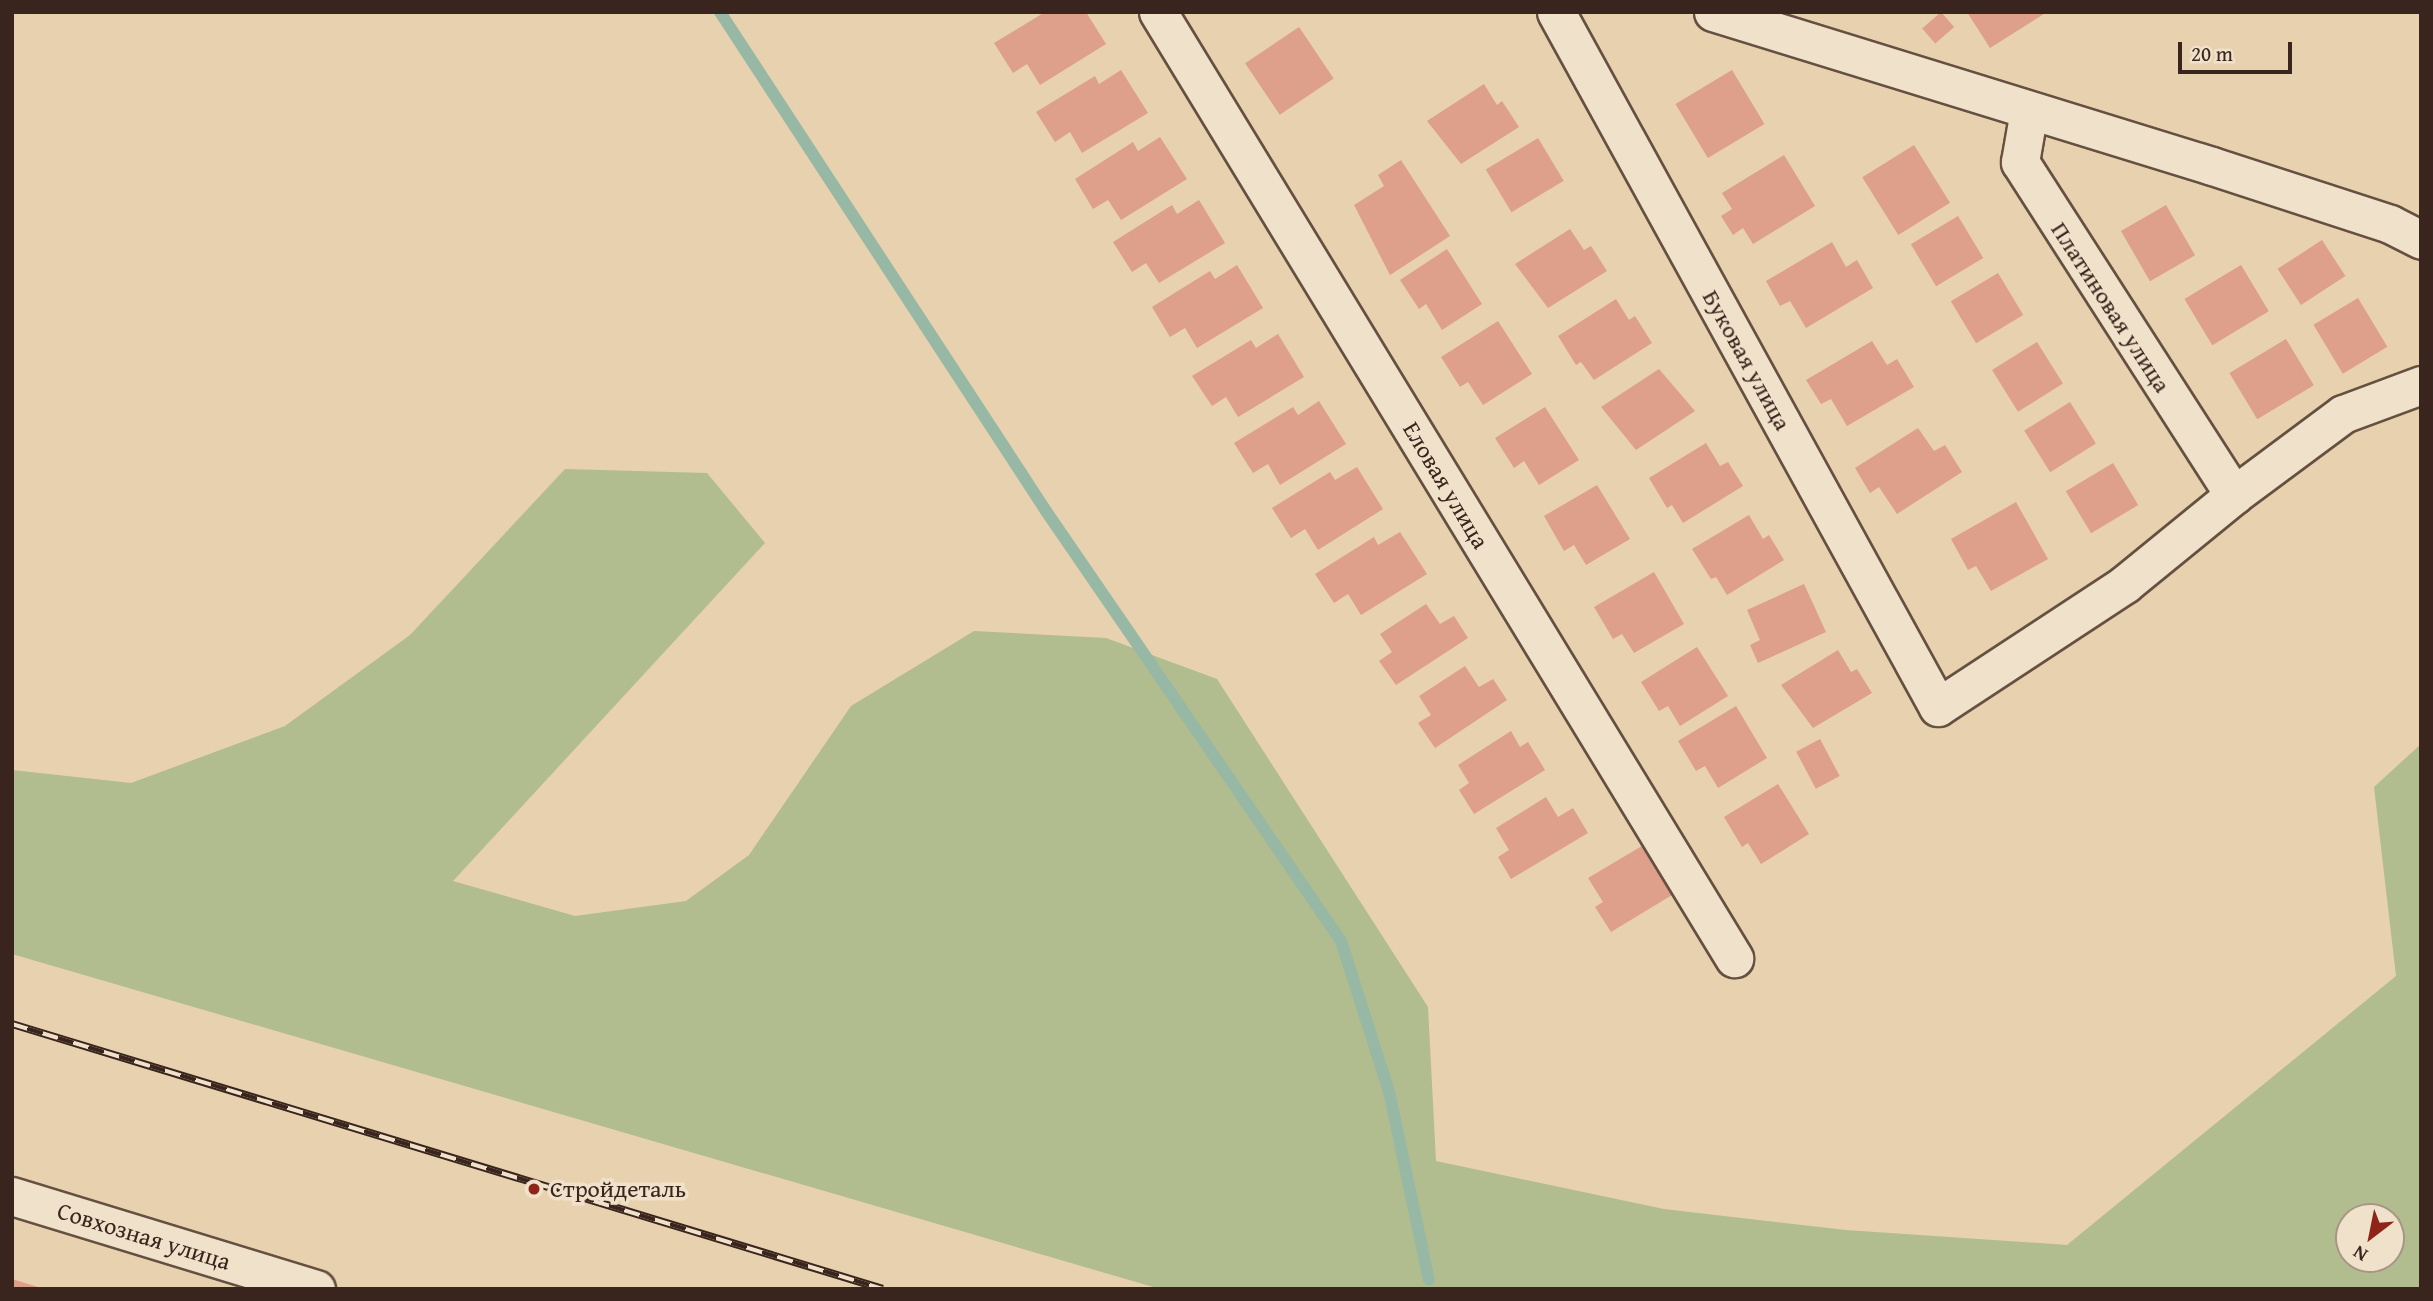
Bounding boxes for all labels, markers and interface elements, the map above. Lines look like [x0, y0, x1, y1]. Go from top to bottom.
scale bar [2181, 28, 2295, 72]
text: 20 m [2191, 38, 2233, 69]
street label: Платиновая улица [2045, 216, 2177, 398]
street label: Буковая улица [1697, 285, 1797, 435]
street label: Еловая улица [1397, 416, 1495, 554]
place label: Стройдеталь [550, 1175, 686, 1203]
marker: Стройдеталь [524, 1179, 544, 1199]
street label: Совхозная улица [54, 1196, 234, 1276]
north arrow [2335, 1203, 2405, 1273]
text: N [2347, 1239, 2373, 1269]

